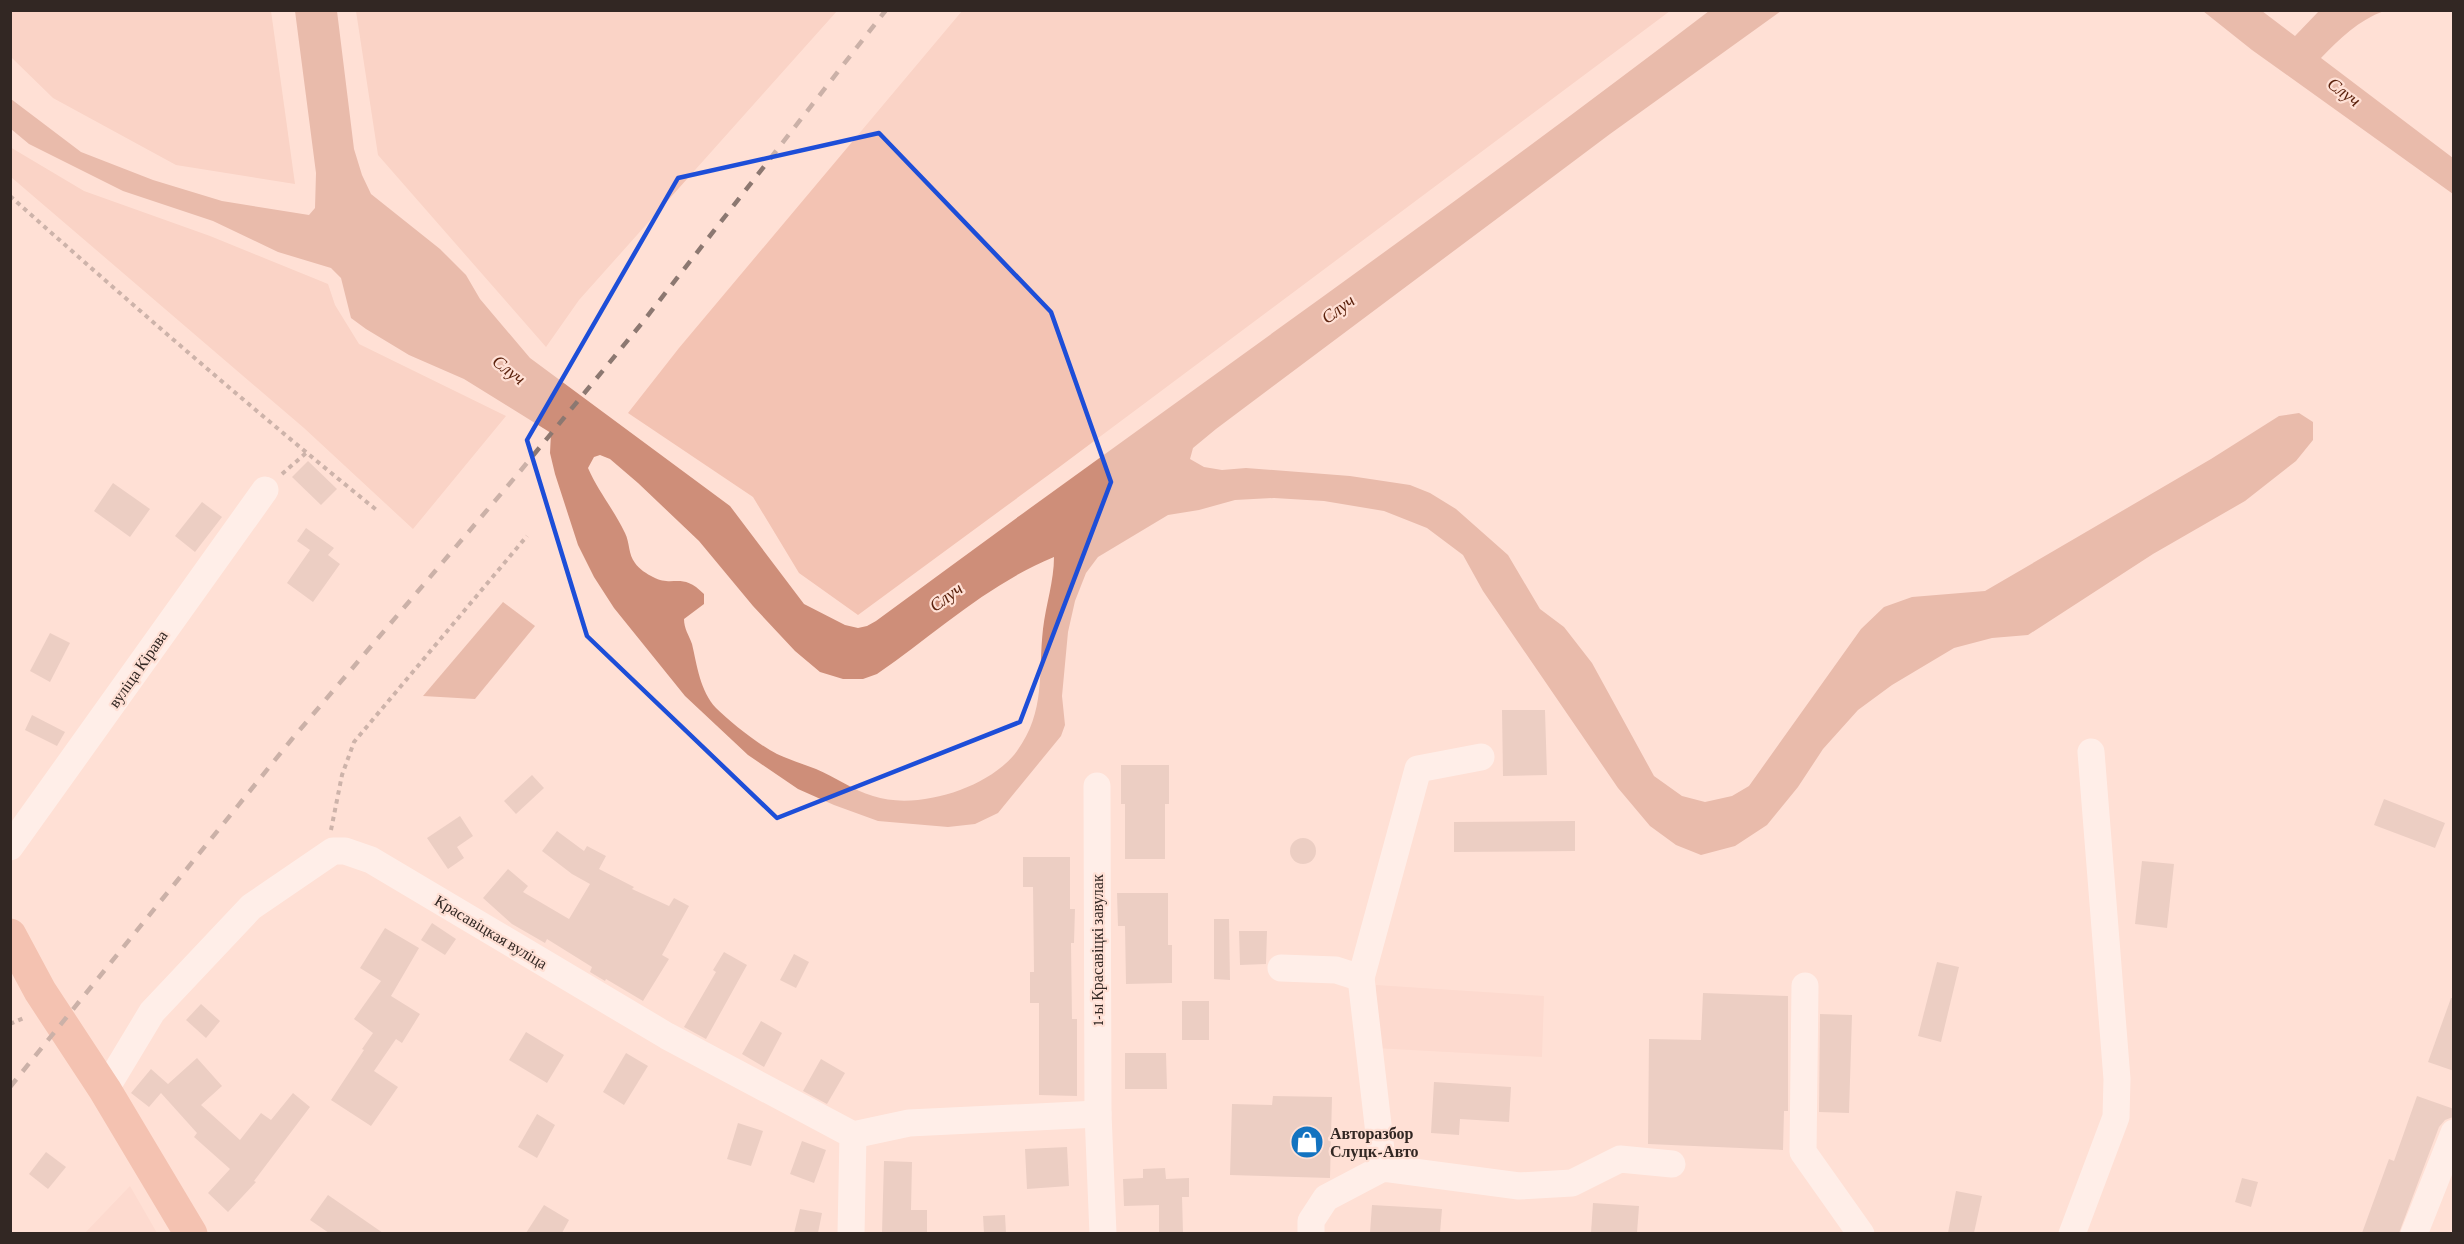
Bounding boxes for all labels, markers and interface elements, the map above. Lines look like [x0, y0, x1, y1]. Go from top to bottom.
water label: Случ [2324, 73, 2364, 111]
water label: Случ [1317, 290, 1359, 328]
water label: Случ [489, 351, 529, 389]
water label: Случ [925, 578, 967, 616]
street label: вуліца Кірава [105, 627, 172, 711]
street label: 1-ы Красавіцкі завулак [1089, 874, 1107, 1026]
street label: Красавіцкая вуліца [431, 892, 550, 973]
shop icon: Авторазбор Слуцк-Авто [1289, 1124, 1325, 1160]
place label: Авторазбор Слуцк-Авто [1330, 1125, 1419, 1161]

